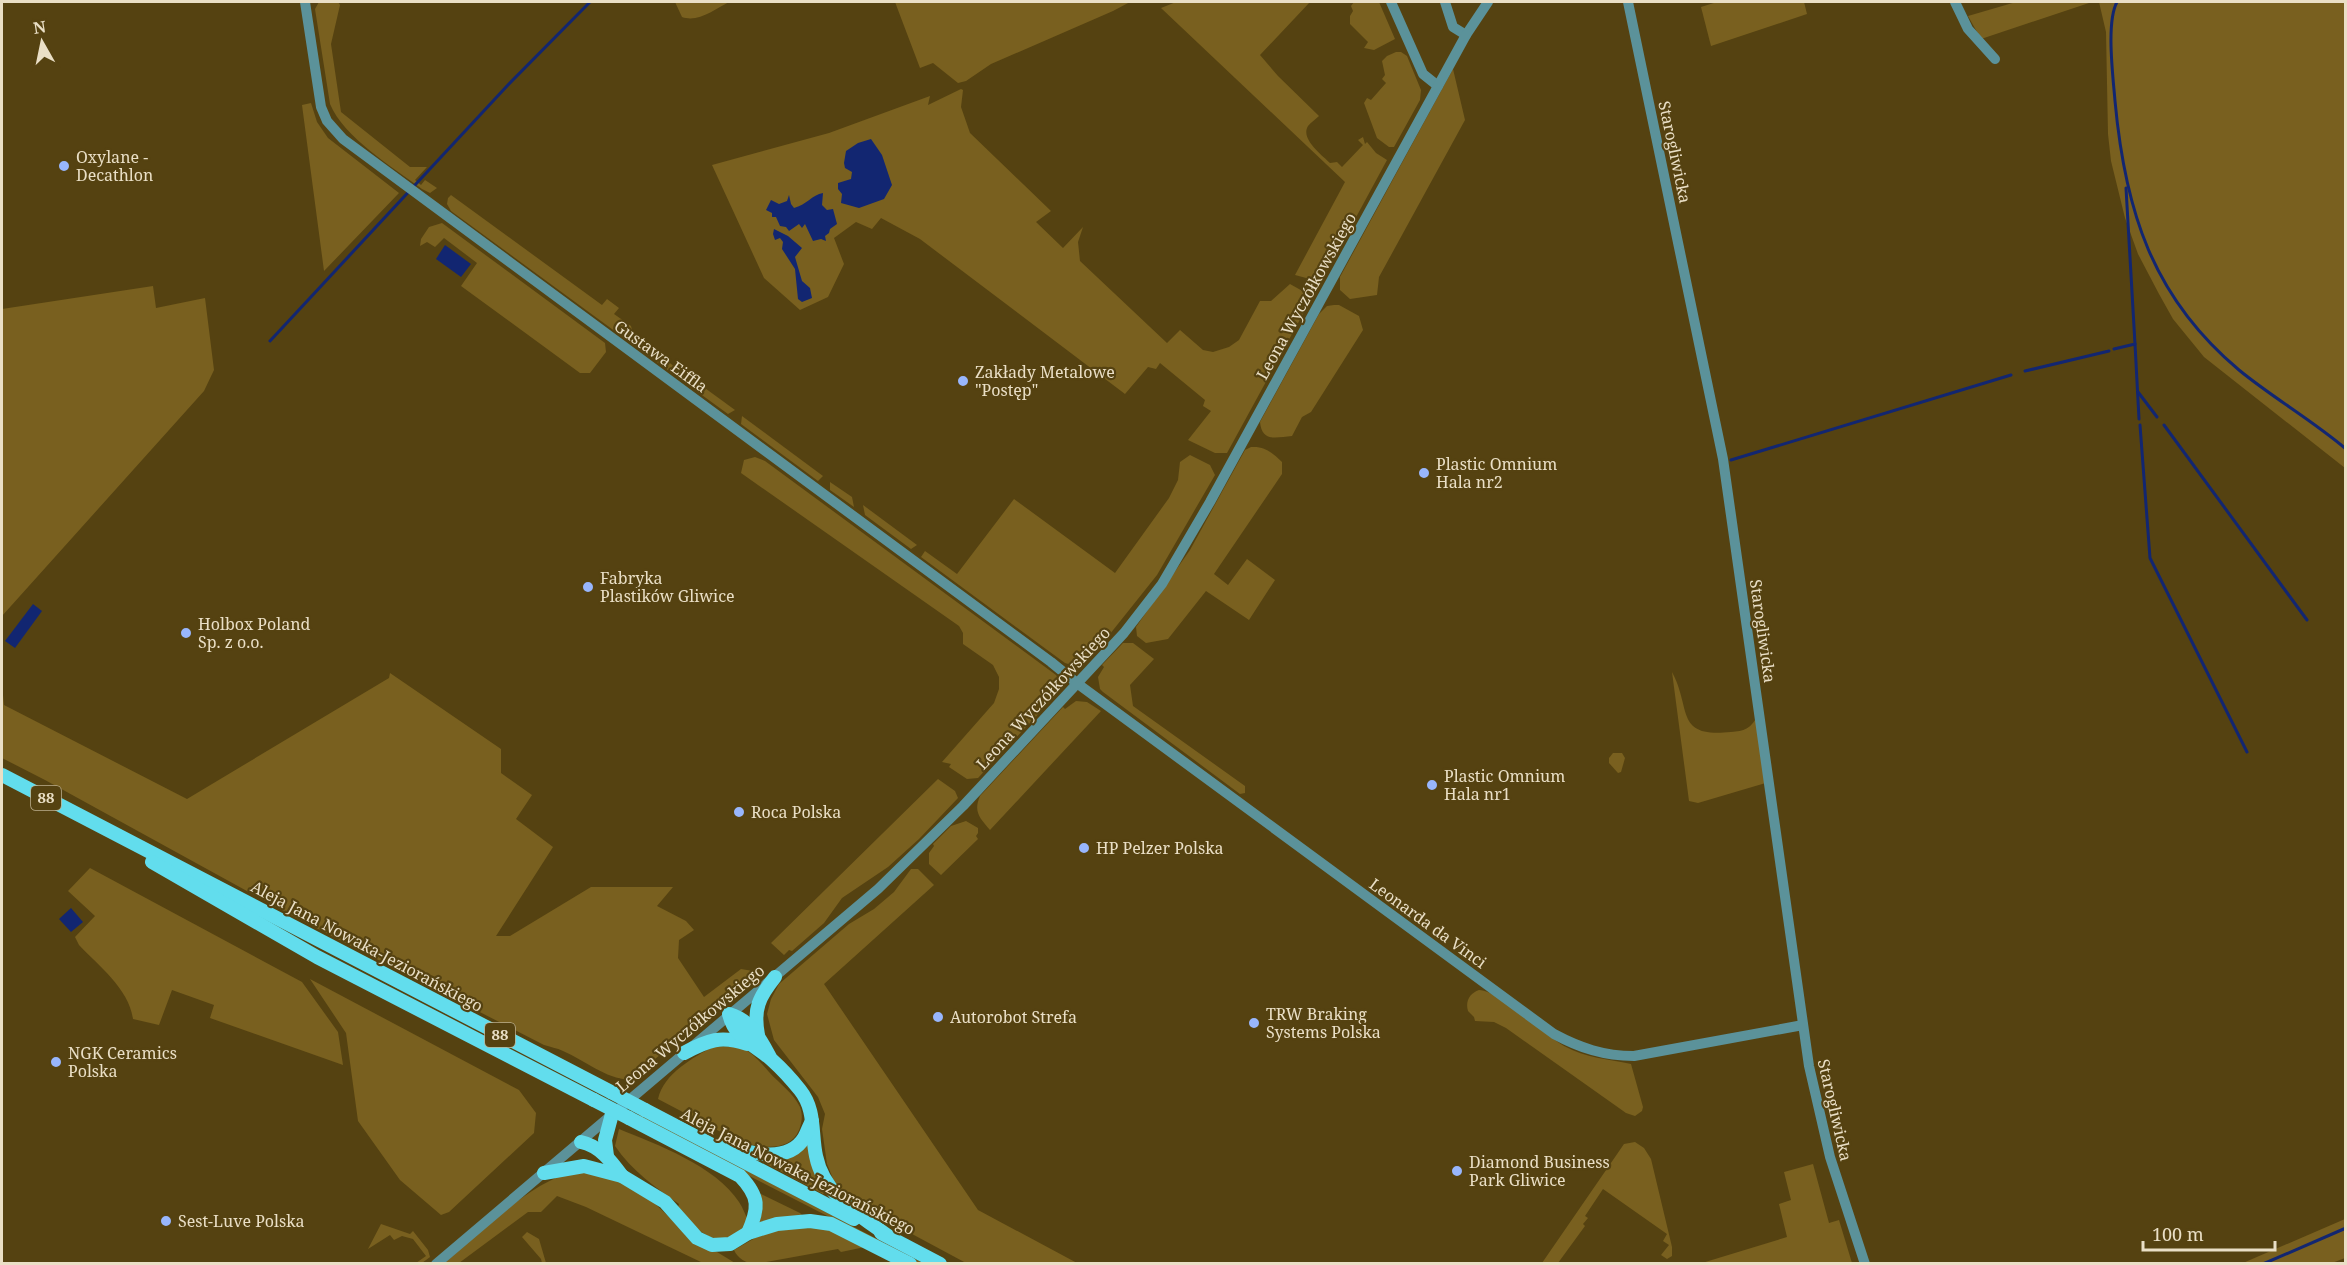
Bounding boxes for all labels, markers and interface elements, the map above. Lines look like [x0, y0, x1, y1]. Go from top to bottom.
north arrow [12, 12, 72, 72]
text: N [32, 15, 48, 39]
street label: Starogliwicka [1653, 99, 1697, 205]
place label: Oxylane - Decathlon [76, 146, 153, 186]
marker: Oxylane - Decathlon [57, 159, 71, 173]
street label: Leona Wyczółkowskiego [1251, 209, 1361, 383]
street label: Gustawa Eiffla [610, 315, 712, 397]
place label: Zakłady Metalowe "Postęp" [975, 361, 1115, 401]
marker: Zakłady Metalowe "Postęp" [956, 374, 970, 388]
place label: Plastic Omnium Hala nr2 [1436, 453, 1557, 493]
marker: Plastic Omnium Hala nr2 [1417, 466, 1431, 480]
place label: Fabryka Plastików Gliwice [600, 567, 735, 607]
street label: Starogliwicka [1745, 578, 1781, 684]
marker: Fabryka Plastików Gliwice [581, 580, 595, 594]
place label: Holbox Poland Sp. z o.o. [198, 613, 311, 653]
street label: Leona Wyczółkowskiego [971, 622, 1115, 774]
marker: Holbox Poland Sp. z o.o. [179, 626, 193, 640]
place label: Plastic Omnium Hala nr1 [1444, 765, 1565, 805]
marker: Plastic Omnium Hala nr1 [1425, 778, 1439, 792]
road number: 88 [31, 786, 61, 810]
place label: Roca Polska [751, 801, 841, 823]
marker: Roca Polska [732, 805, 746, 819]
place label: HP Pelzer Polska [1096, 837, 1224, 859]
marker: HP Pelzer Polska [1077, 841, 1091, 855]
street label: Leonarda da Vinci [1365, 873, 1491, 973]
street label: Aleja Jana Nowaka-Jeziorańskiego [247, 875, 487, 1017]
street label: Leona Wyczółkowskiego [611, 959, 769, 1097]
place label: TRW Braking Systems Polska [1266, 1003, 1381, 1043]
place label: Autorobot Strefa [950, 1006, 1077, 1028]
marker: Autorobot Strefa [931, 1010, 945, 1024]
marker: TRW Braking Systems Polska [1247, 1016, 1261, 1030]
road number: 88 [485, 1023, 515, 1047]
place label: NGK Ceramics Polska [68, 1042, 177, 1082]
marker: NGK Ceramics Polska [49, 1055, 63, 1069]
street label: Starogliwicka [1813, 1057, 1857, 1163]
street label: Aleja Jana Nowaka-Jeziorańskiego [677, 1102, 919, 1240]
place label: Diamond Business Park Gliwice [1469, 1151, 1610, 1191]
marker: Diamond Business Park Gliwice [1450, 1164, 1464, 1178]
place label: Sest-Luve Polska [178, 1210, 305, 1232]
marker: Sest-Luve Polska [159, 1214, 173, 1228]
scale bar [2143, 1214, 2275, 1252]
text: 100 m [2152, 1222, 2204, 1246]

